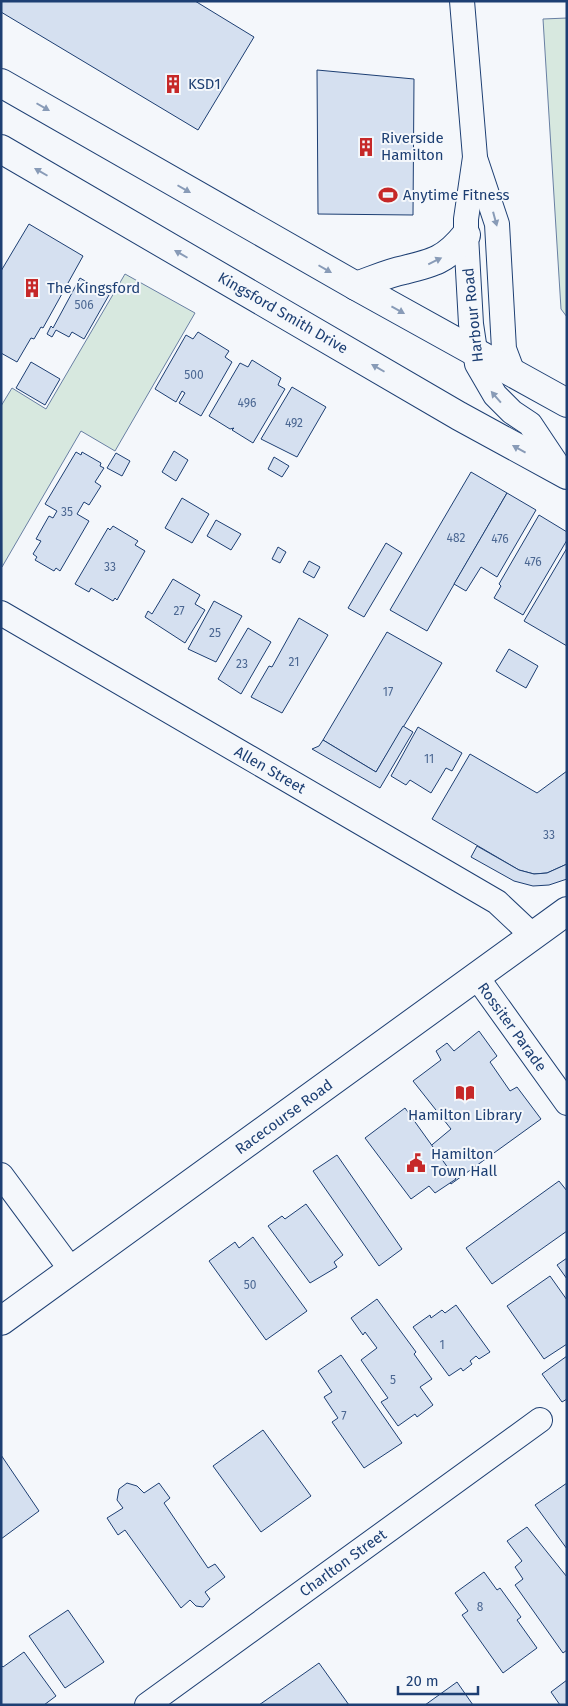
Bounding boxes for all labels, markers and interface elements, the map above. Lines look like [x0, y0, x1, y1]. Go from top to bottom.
building icon: KSD1 [162, 73, 184, 95]
place label: KSD1 [188, 75, 221, 93]
one-way arrow [37, 103, 50, 112]
place label: Riverside Hamilton [381, 129, 444, 164]
building icon: Riverside Hamilton [355, 136, 377, 158]
one-way arrow [34, 167, 47, 176]
one-way arrow [178, 184, 191, 193]
sports icon: Anytime Fitness [377, 184, 399, 206]
place label: Anytime Fitness [403, 186, 510, 204]
one-way arrow [492, 212, 500, 227]
one-way arrow [174, 249, 188, 258]
one-way arrow [428, 257, 443, 266]
one-way arrow [318, 265, 333, 273]
street label: Harbour Road [459, 267, 487, 363]
street label: Kingsford Smith Drive [215, 268, 351, 358]
building icon: The Kingsford [21, 277, 43, 299]
place label: The Kingsford [47, 279, 140, 297]
house number: 506 [74, 298, 94, 312]
one-way arrow [392, 306, 405, 315]
one-way arrow [370, 364, 385, 372]
house number: 500 [184, 368, 204, 382]
one-way arrow [491, 390, 502, 403]
house number: 496 [238, 396, 256, 410]
house number: 492 [285, 416, 303, 430]
one-way arrow [512, 444, 526, 453]
house number: 35 [61, 505, 73, 519]
house number: 482 [447, 531, 465, 545]
house number: 476 [491, 532, 509, 546]
house number: 476 [524, 555, 542, 569]
house number: 33 [104, 560, 116, 574]
house number: 27 [173, 604, 185, 618]
house number: 25 [209, 626, 221, 640]
house number: 21 [289, 655, 299, 669]
house number: 23 [236, 657, 248, 671]
house number: 17 [383, 685, 393, 699]
street label: Allen Street [231, 742, 309, 798]
house number: 11 [424, 752, 434, 766]
house number: 33 [543, 828, 555, 842]
street label: Rossiter Parade [474, 979, 550, 1075]
street label: Racecourse Road [232, 1076, 336, 1158]
library icon: Hamilton Library [454, 1082, 476, 1104]
place label: Hamilton Library [408, 1106, 522, 1124]
place label: Hamilton Town Hall [431, 1145, 498, 1180]
public building icon: Hamilton Town Hall [405, 1152, 427, 1174]
house number: 50 [244, 1278, 257, 1292]
house number: 1 [439, 1338, 445, 1352]
house number: 5 [390, 1373, 396, 1387]
house number: 7 [341, 1409, 347, 1423]
street label: Charlton Street [296, 1525, 390, 1600]
house number: 8 [477, 1600, 484, 1614]
scale bar [398, 1664, 478, 1696]
text: 20 m [406, 1672, 439, 1690]

